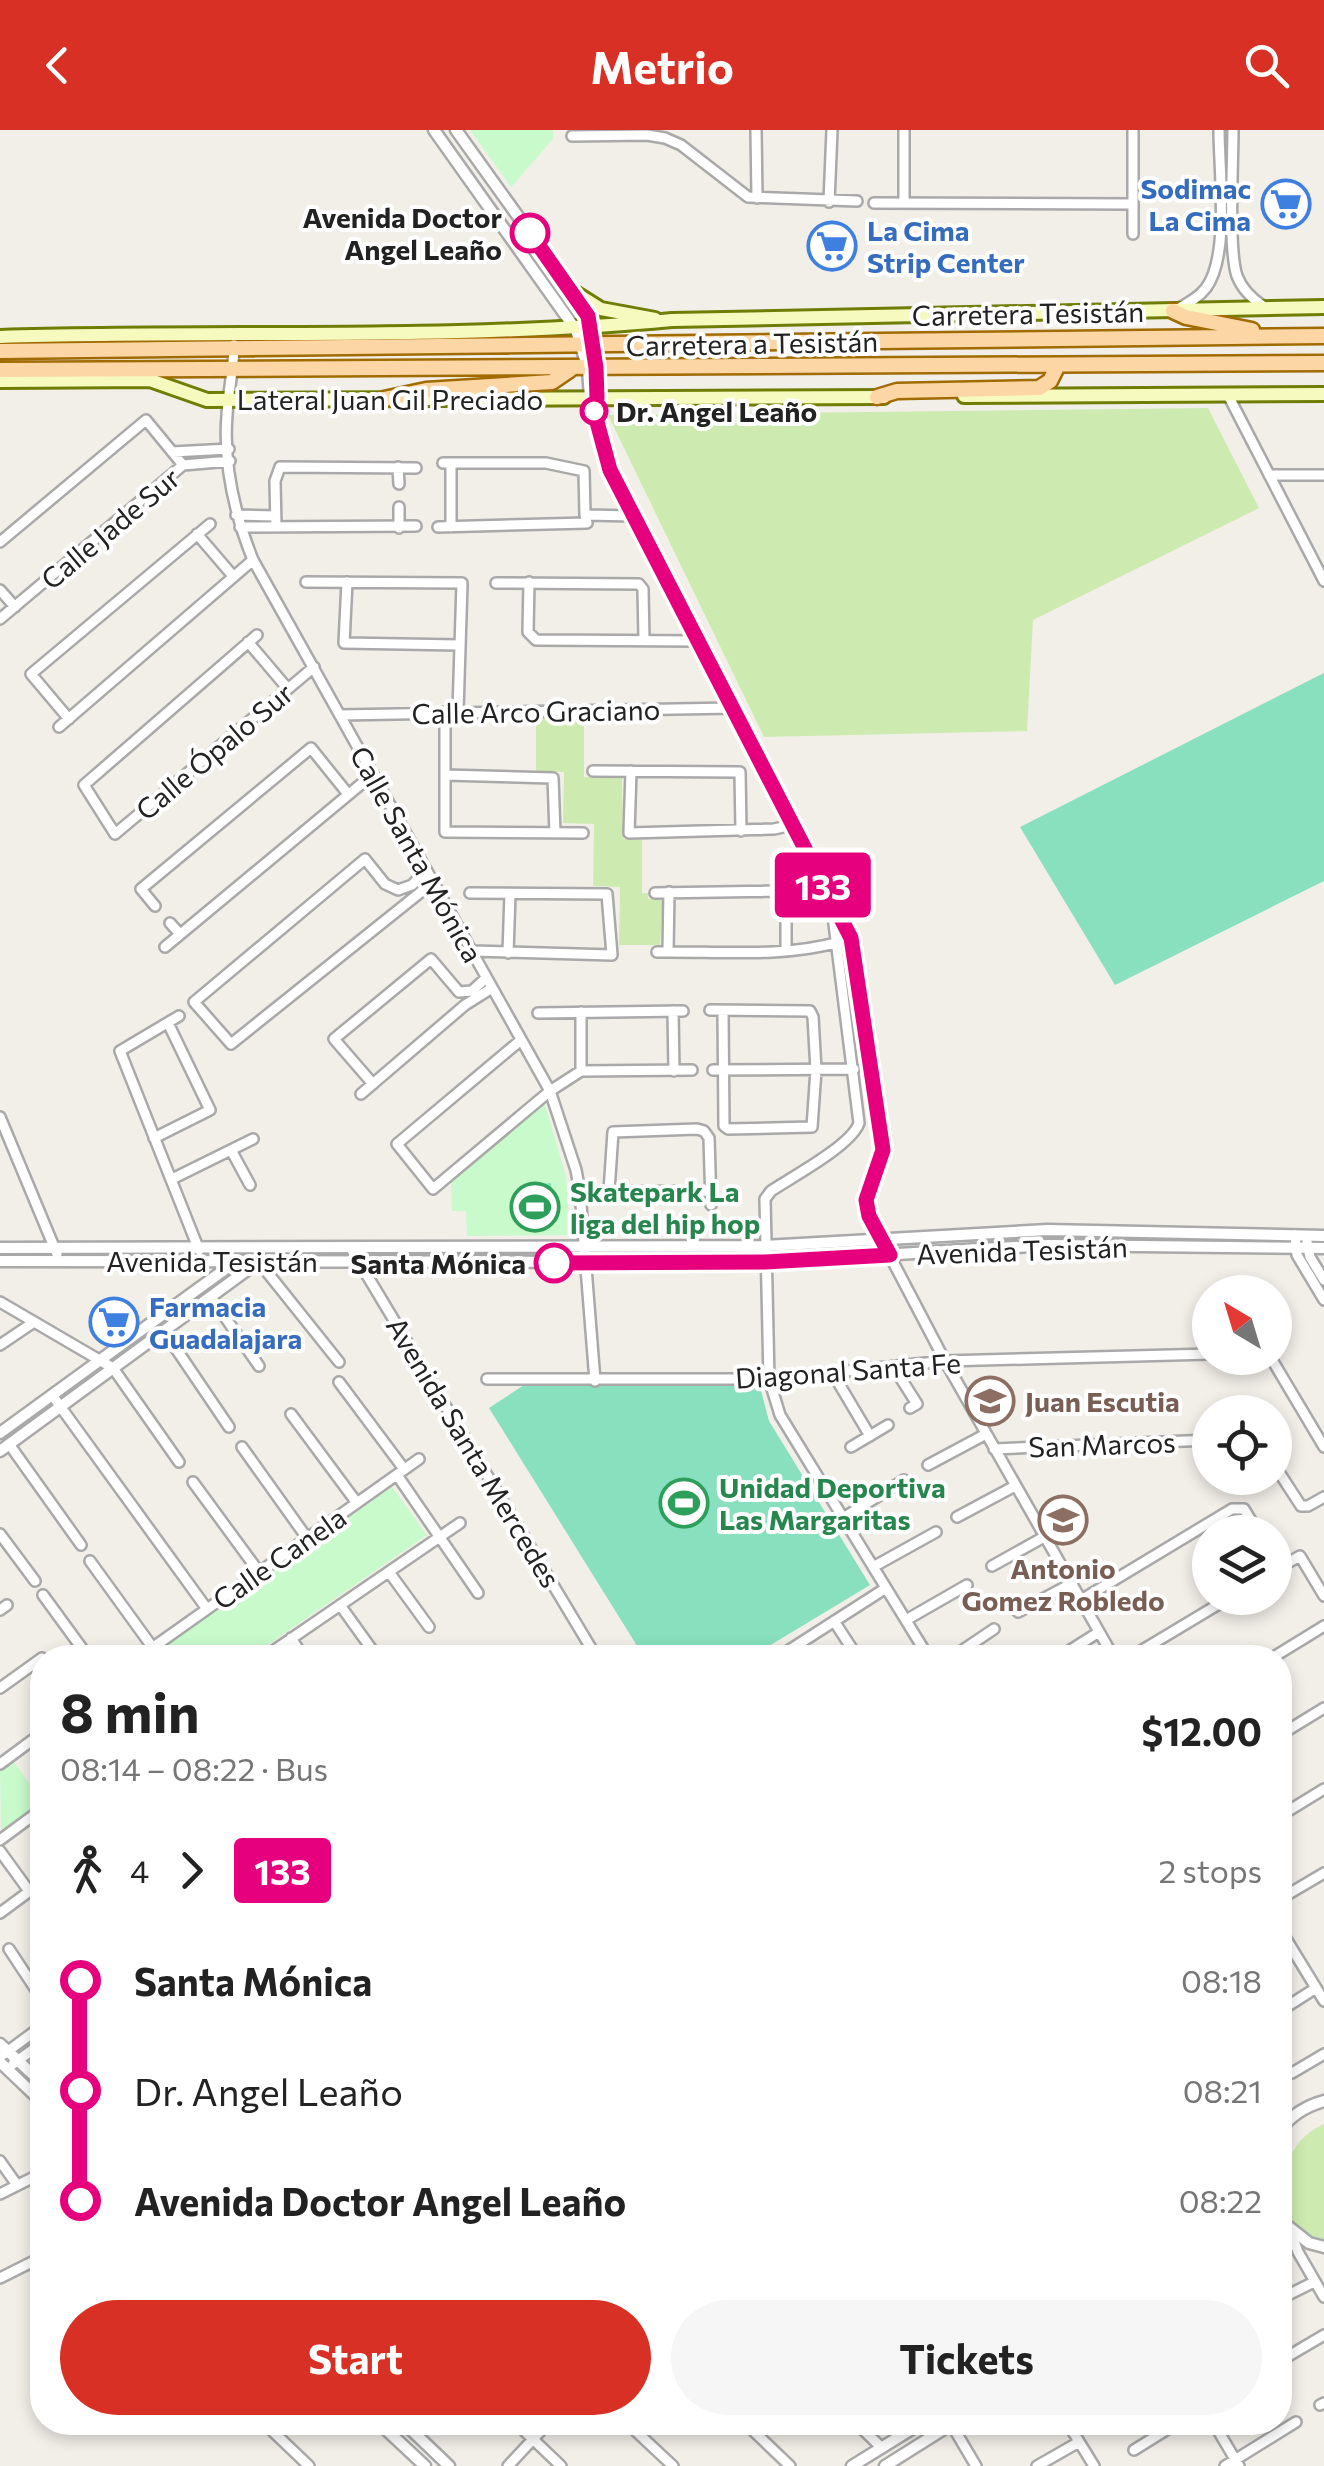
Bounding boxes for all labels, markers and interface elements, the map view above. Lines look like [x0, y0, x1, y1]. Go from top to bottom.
icon: back [30, 38, 85, 93]
text: Metrio [590, 38, 734, 93]
icon: search [1239, 38, 1294, 93]
place label: Sodimac La Cima [1141, 171, 1251, 237]
supermarket icon: Sodimac La Cima [1260, 178, 1312, 230]
place label: Avenida Doctor Angel Leaño [303, 200, 502, 266]
place label: La Cima Strip Center [867, 213, 1025, 279]
marker: Avenida Doctor Angel Leaño [511, 214, 549, 252]
supermarket icon: La Cima Strip Center [806, 220, 858, 272]
street label: Carretera Tesistán [912, 294, 1144, 332]
street label: Carretera a Tesistán [625, 324, 879, 362]
street label: Lateral Juan Gil Preciado [237, 382, 543, 416]
place label: Dr. Angel Leaño [616, 394, 817, 428]
marker: Dr. Angel Leaño [581, 398, 607, 424]
street label: Calle Jade Sur [34, 460, 186, 596]
street label: Calle Ópalo Sur [128, 675, 300, 827]
street label: Calle Arco Graciano [411, 692, 661, 730]
street label: Calle Santa Mónica [343, 740, 491, 968]
line badge: 133 [766, 852, 880, 918]
text: 133 [795, 864, 851, 907]
place label: Skatepark La liga del hip hop [570, 1174, 760, 1240]
sports icon: Skatepark La liga del hip hop [509, 1181, 561, 1233]
street label: Avenida Tesistán [916, 1229, 1128, 1271]
street label: Avenida Tesistán [106, 1244, 318, 1278]
marker: Santa Mónica [535, 1244, 573, 1282]
place label: Santa Mónica [350, 1246, 526, 1280]
north arrow [1192, 1275, 1292, 1375]
map controls [1192, 1275, 1292, 1615]
place label: Farmacia Guadalajara [149, 1289, 302, 1355]
supermarket icon: Farmacia Guadalajara [88, 1296, 140, 1348]
street label: Avenida Santa Mercedes [380, 1311, 568, 1593]
street label: Diagonal Santa Fe [734, 1345, 962, 1395]
school or university icon: Juan Escutia [964, 1375, 1016, 1427]
place label: Juan Escutia [1025, 1384, 1180, 1418]
button: locate [1192, 1395, 1292, 1495]
street label: San Marcos [1028, 1424, 1176, 1464]
place label: Unidad Deportiva Las Margaritas [719, 1470, 946, 1536]
sports icon: Unidad Deportiva Las Margaritas [658, 1477, 710, 1529]
school or university icon: Antonio Gomez Robledo [1037, 1494, 1089, 1546]
street label: Calle Canela [206, 1500, 352, 1616]
button: layers [1192, 1515, 1292, 1615]
place label: Antonio Gomez Robledo [961, 1551, 1165, 1617]
text: 8 min [60, 1677, 200, 1744]
text: $12.00 [1141, 1707, 1262, 1754]
text: 08:14 – 08:22 · Bus [60, 1748, 328, 1788]
icon: walk [60, 1843, 115, 1898]
icon: forward [164, 1843, 219, 1898]
text: 133 [254, 1849, 311, 1892]
text: 4 [130, 1850, 149, 1890]
text: 2 stops [1158, 1850, 1262, 1890]
text: Santa Mónica [134, 1957, 372, 2004]
text: 08:18 [1181, 1960, 1262, 2000]
text: Dr. Angel Leaño [134, 2067, 403, 2114]
text: 08:21 [1183, 2070, 1262, 2110]
text: Avenida Doctor Angel Leaño [134, 2177, 626, 2224]
text: 08:22 [1179, 2180, 1262, 2220]
button: Start [60, 2300, 651, 2415]
button: Tickets [671, 2300, 1262, 2415]

